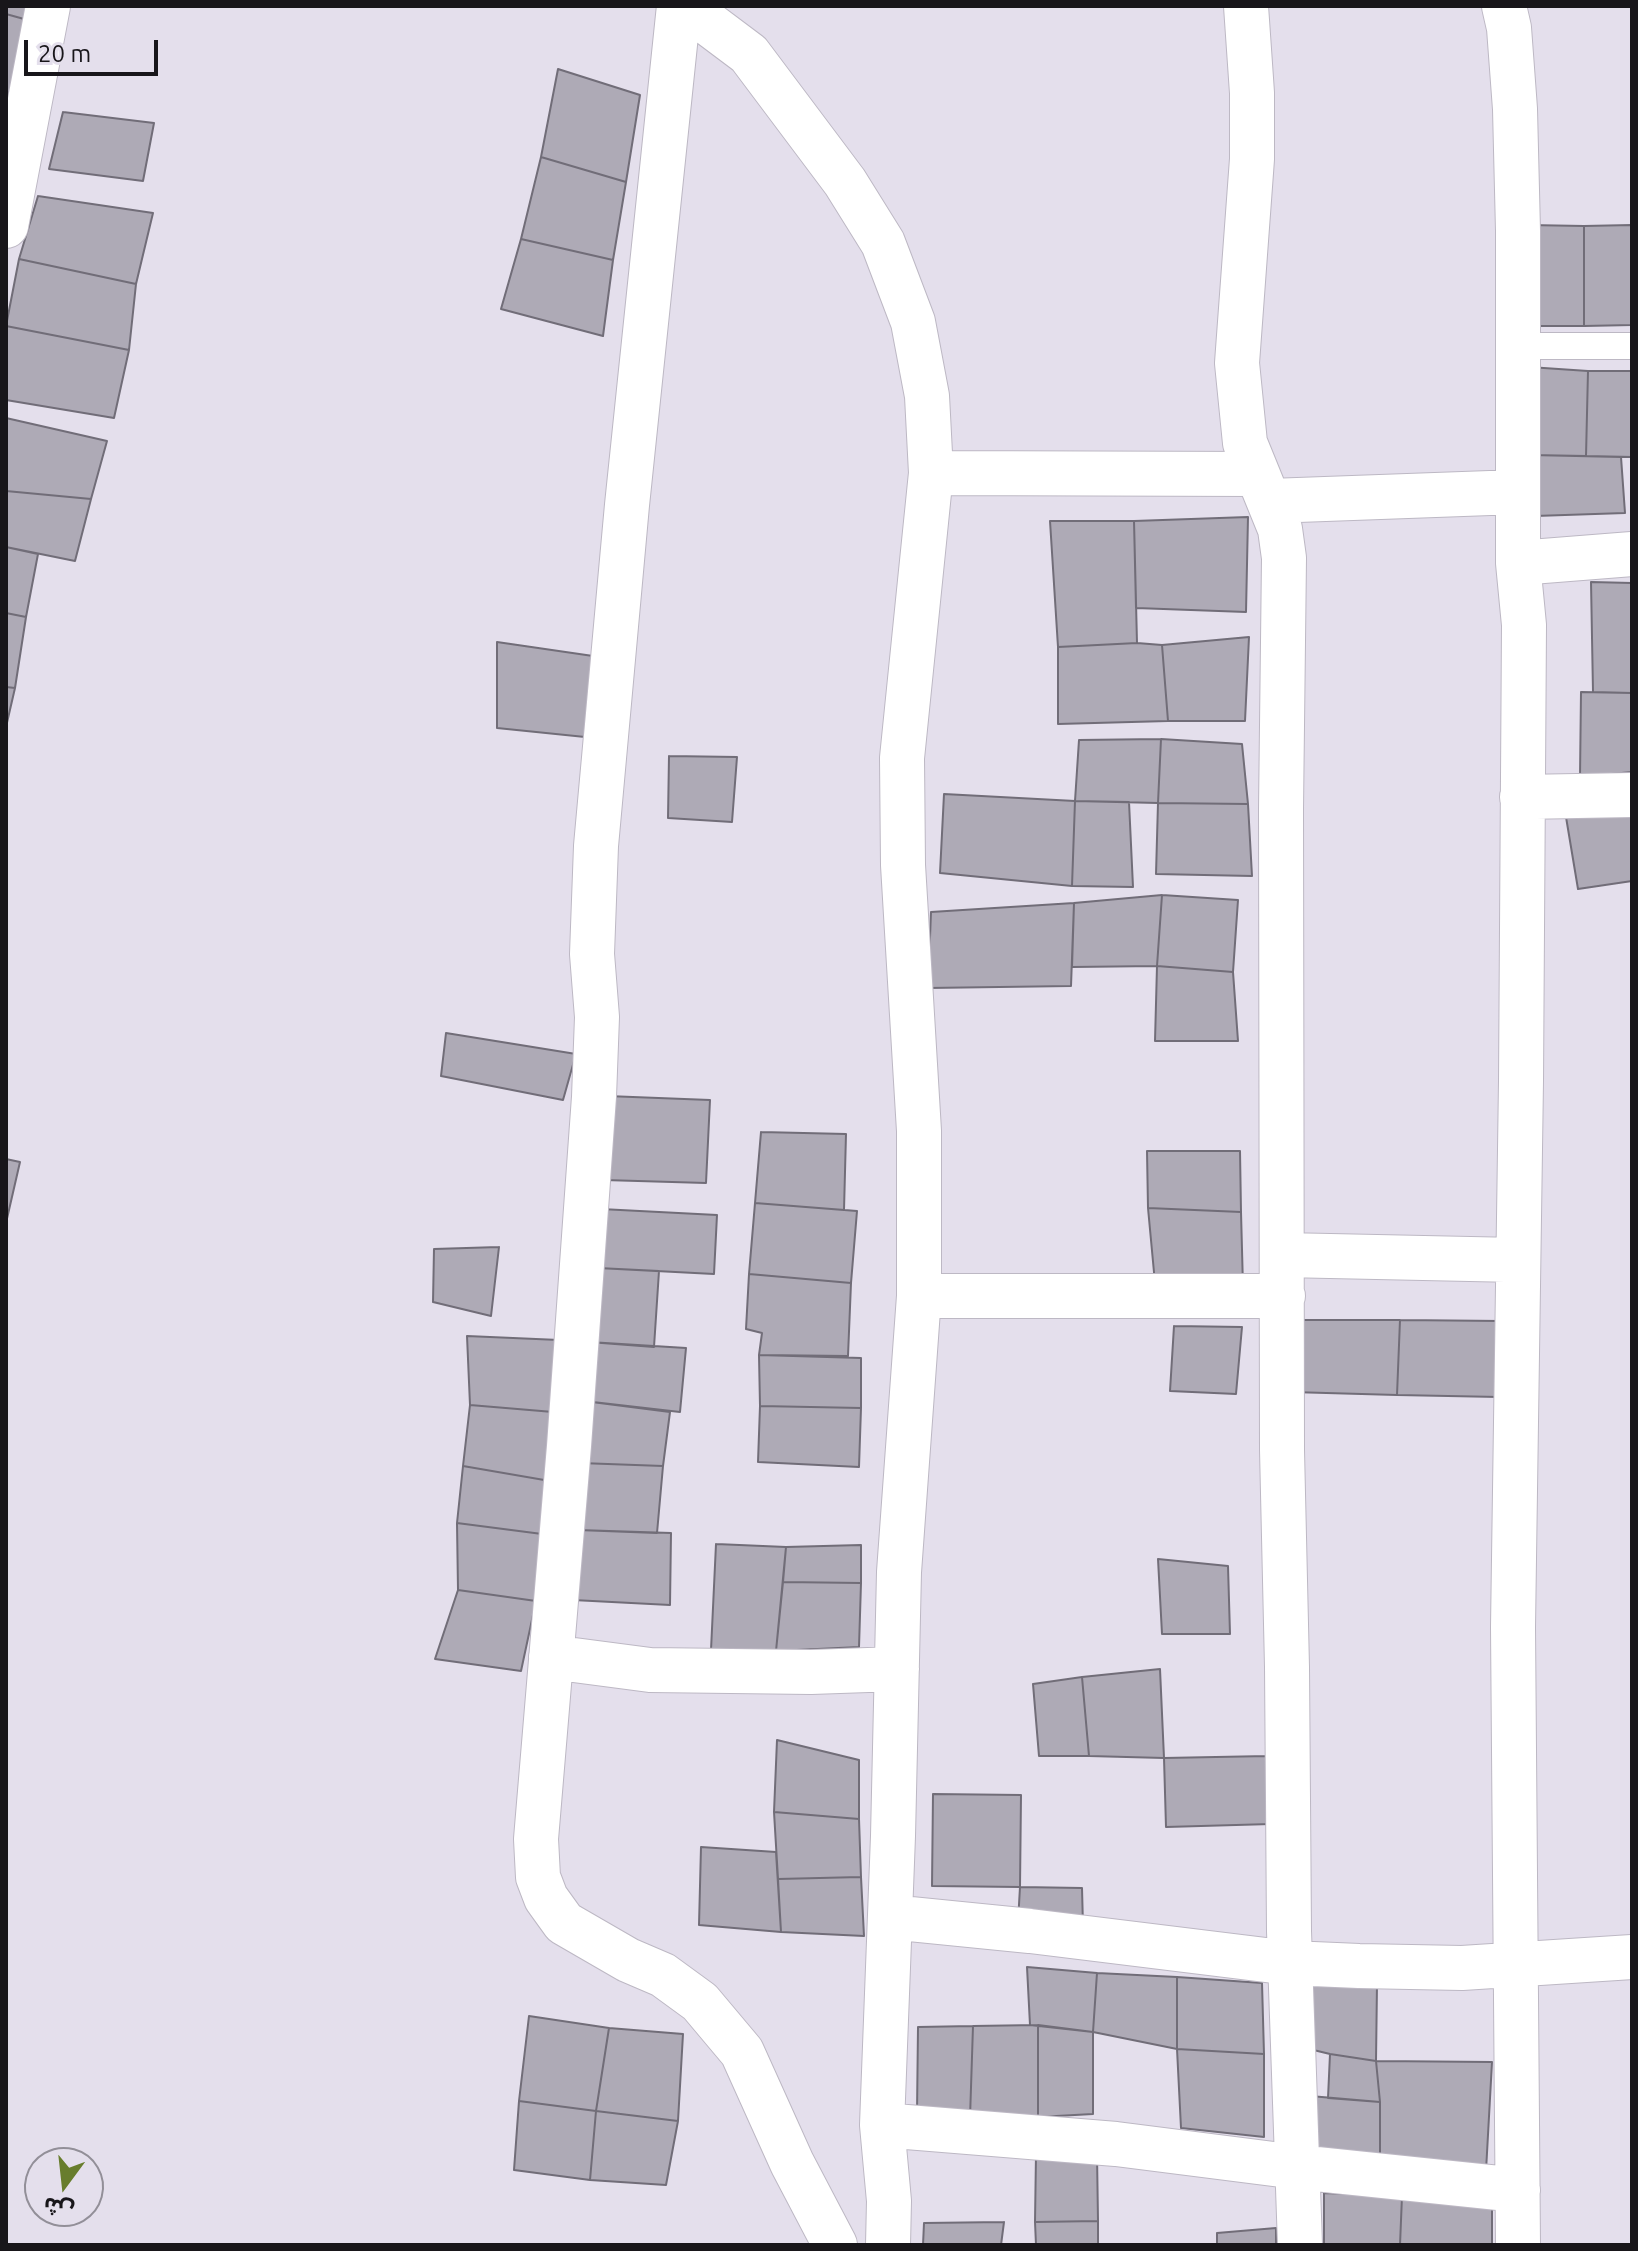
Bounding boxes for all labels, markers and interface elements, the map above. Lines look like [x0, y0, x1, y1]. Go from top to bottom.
scale bar [28, 24, 162, 74]
text: 20 m [38, 40, 91, 67]
north arrow [24, 2147, 104, 2227]
text: ش [40, 2193, 76, 2225]

